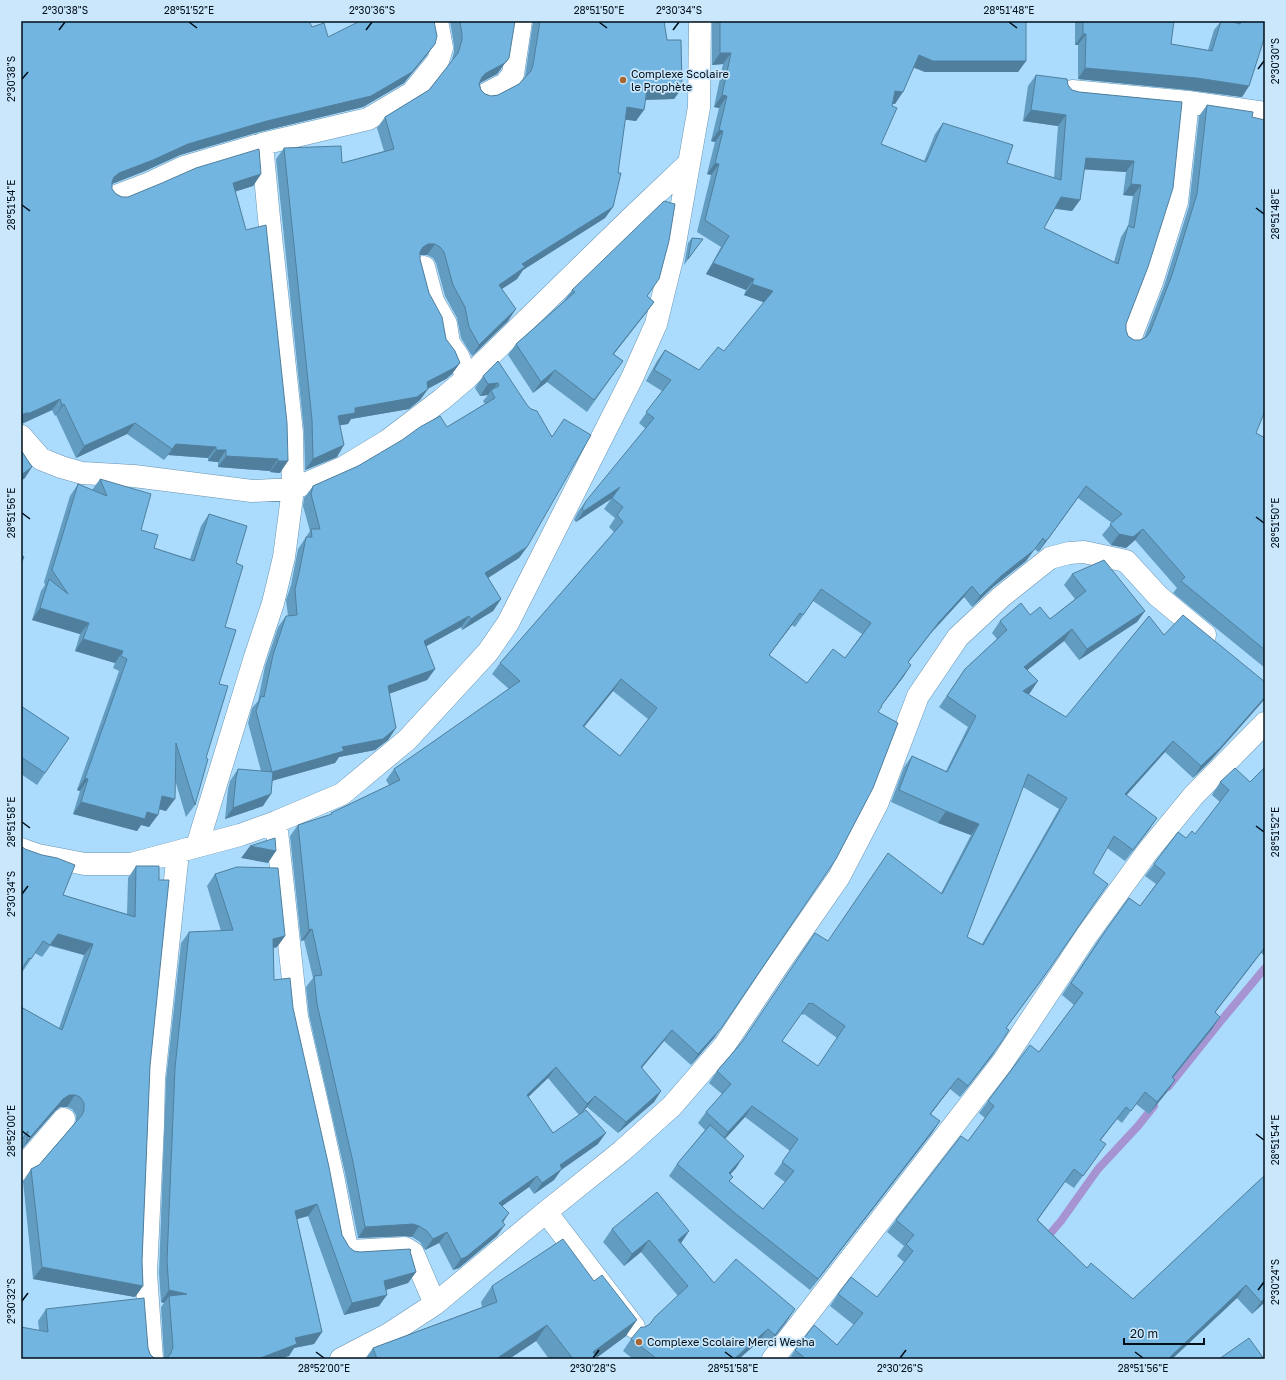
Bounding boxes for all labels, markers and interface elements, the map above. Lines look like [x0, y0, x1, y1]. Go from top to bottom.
text: 2°30'38"S [42, 4, 88, 16]
text: 28°51'52"E [164, 4, 214, 16]
text: 2°30'36"S [349, 4, 395, 16]
text: 28°51'50"E [574, 4, 624, 16]
text: 2°30'34"S [656, 4, 702, 16]
text: 28°51'48"E [984, 4, 1034, 16]
text: 2°30'30"S [1269, 38, 1281, 84]
text: 2°30'38"S [5, 56, 17, 102]
place label: Complexe Scolaire le Prophète [631, 67, 729, 93]
marker: Complexe Scolaire le Prophète [618, 75, 628, 85]
text: 28°51'54"E [5, 180, 17, 230]
text: 28°51'48"E [1269, 189, 1281, 239]
text: 28°51'56"E [5, 488, 17, 538]
text: 28°51'50"E [1269, 498, 1281, 548]
text: 28°51'58"E [5, 797, 17, 847]
text: 28°51'52"E [1269, 807, 1281, 857]
text: 2°30'34"S [5, 871, 17, 917]
text: 28°52'00"E [5, 1105, 17, 1157]
text: 28°51'54"E [1269, 1115, 1281, 1165]
text: 2°30'24"S [1269, 1259, 1281, 1305]
text: 2°30'32"S [5, 1278, 17, 1324]
scale bar [1124, 1320, 1204, 1346]
text: 20 m [1130, 1326, 1158, 1341]
place label: Complexe Scolaire Merci Wesha [647, 1335, 815, 1348]
marker: Complexe Scolaire Merci Wesha [634, 1337, 644, 1347]
text: 28°52'00"E [298, 1362, 350, 1374]
text: 2°30'28"S [570, 1362, 616, 1374]
text: 28°51'58"E [708, 1362, 758, 1374]
text: 2°30'26"S [877, 1362, 923, 1374]
text: 28°51'56"E [1118, 1362, 1168, 1374]

